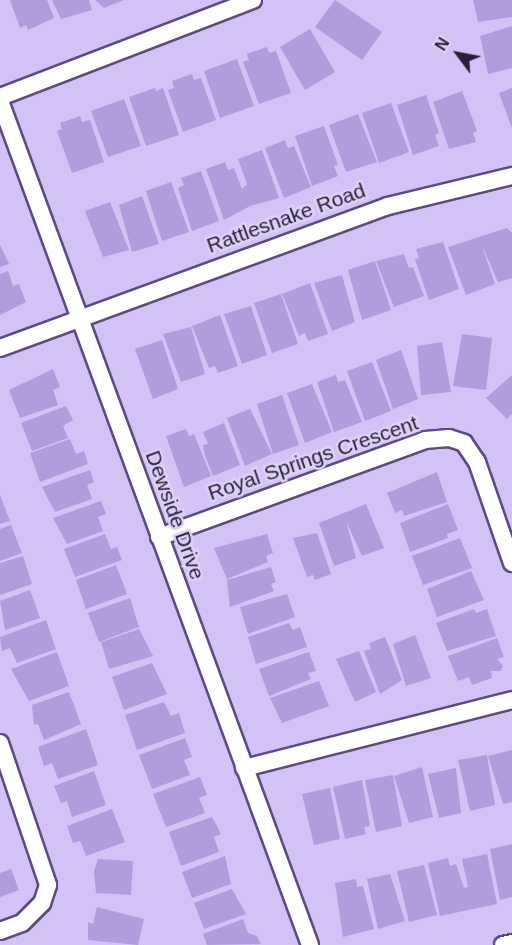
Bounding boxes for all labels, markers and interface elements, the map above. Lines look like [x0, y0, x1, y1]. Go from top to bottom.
north arrow [428, 24, 488, 84]
text: N [432, 35, 453, 54]
street label: Rattlesnake Road [203, 178, 369, 258]
street label: Royal Springs Crescent [205, 410, 421, 506]
street label: Dewside Drive [140, 447, 210, 583]

